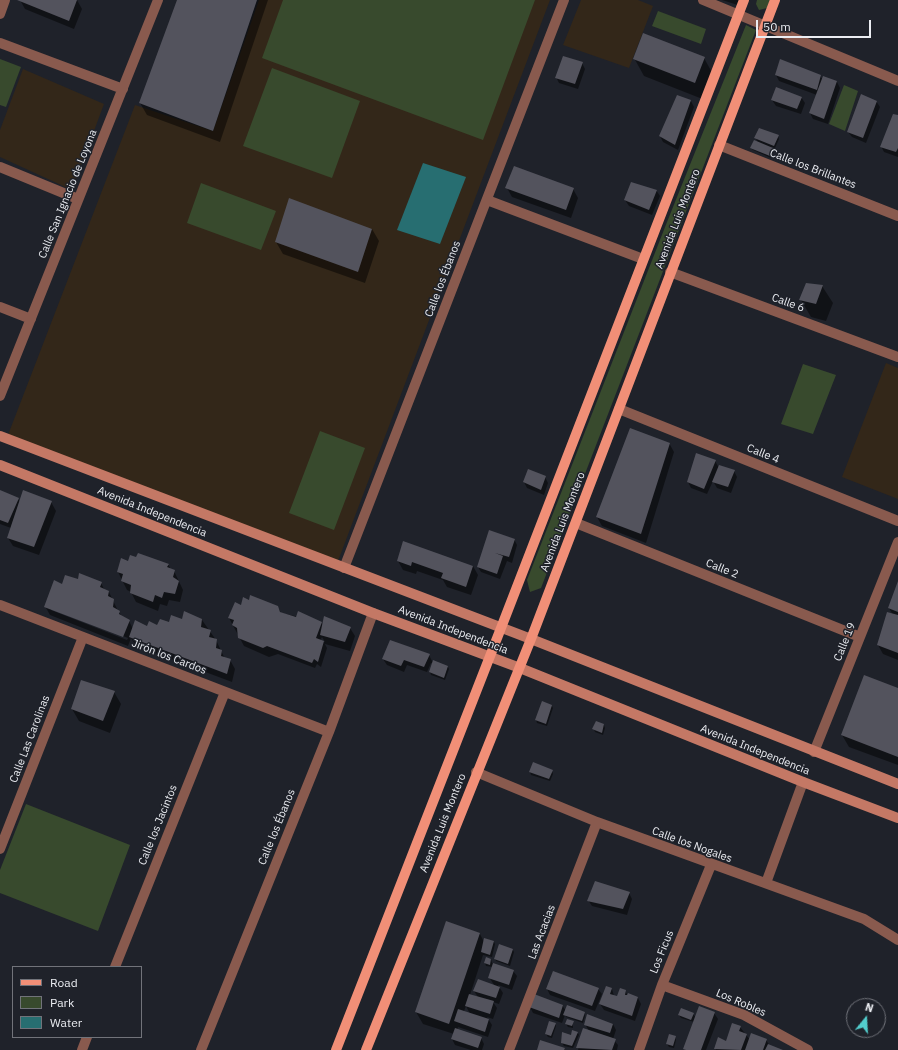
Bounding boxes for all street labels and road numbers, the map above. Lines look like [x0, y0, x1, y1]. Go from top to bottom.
street label: Calle San Ignacio de Loyona [36, 128, 100, 260]
street label: Calle los Brillantes [768, 146, 858, 192]
street label: Avenida Luis Montero [653, 167, 703, 271]
street label: Calle los Ébanos [422, 239, 464, 319]
street label: Calle 6 [770, 291, 806, 315]
street label: Calle 4 [745, 442, 781, 466]
street label: Avenida Luis Montero [538, 470, 588, 574]
street label: Avenida Independencia [95, 484, 209, 540]
street label: Calle 2 [704, 557, 740, 581]
street label: Avenida Independencia [396, 603, 510, 657]
street label: Calle 19 [831, 621, 859, 663]
street label: Jirón los Cardos [130, 637, 208, 677]
street label: Calle Las Carolinas [7, 693, 53, 785]
street label: Avenida Independencia [698, 722, 812, 778]
street label: Avenida Luis Montero [417, 772, 469, 874]
street label: Calle los Jacintos [136, 783, 180, 867]
street label: Calle los Ébanos [256, 787, 298, 867]
street label: Calle los Nogales [650, 824, 734, 866]
street label: Las Acacias [526, 903, 558, 961]
street label: Los Ficus [647, 928, 677, 976]
street label: Los Robles [714, 987, 768, 1019]

